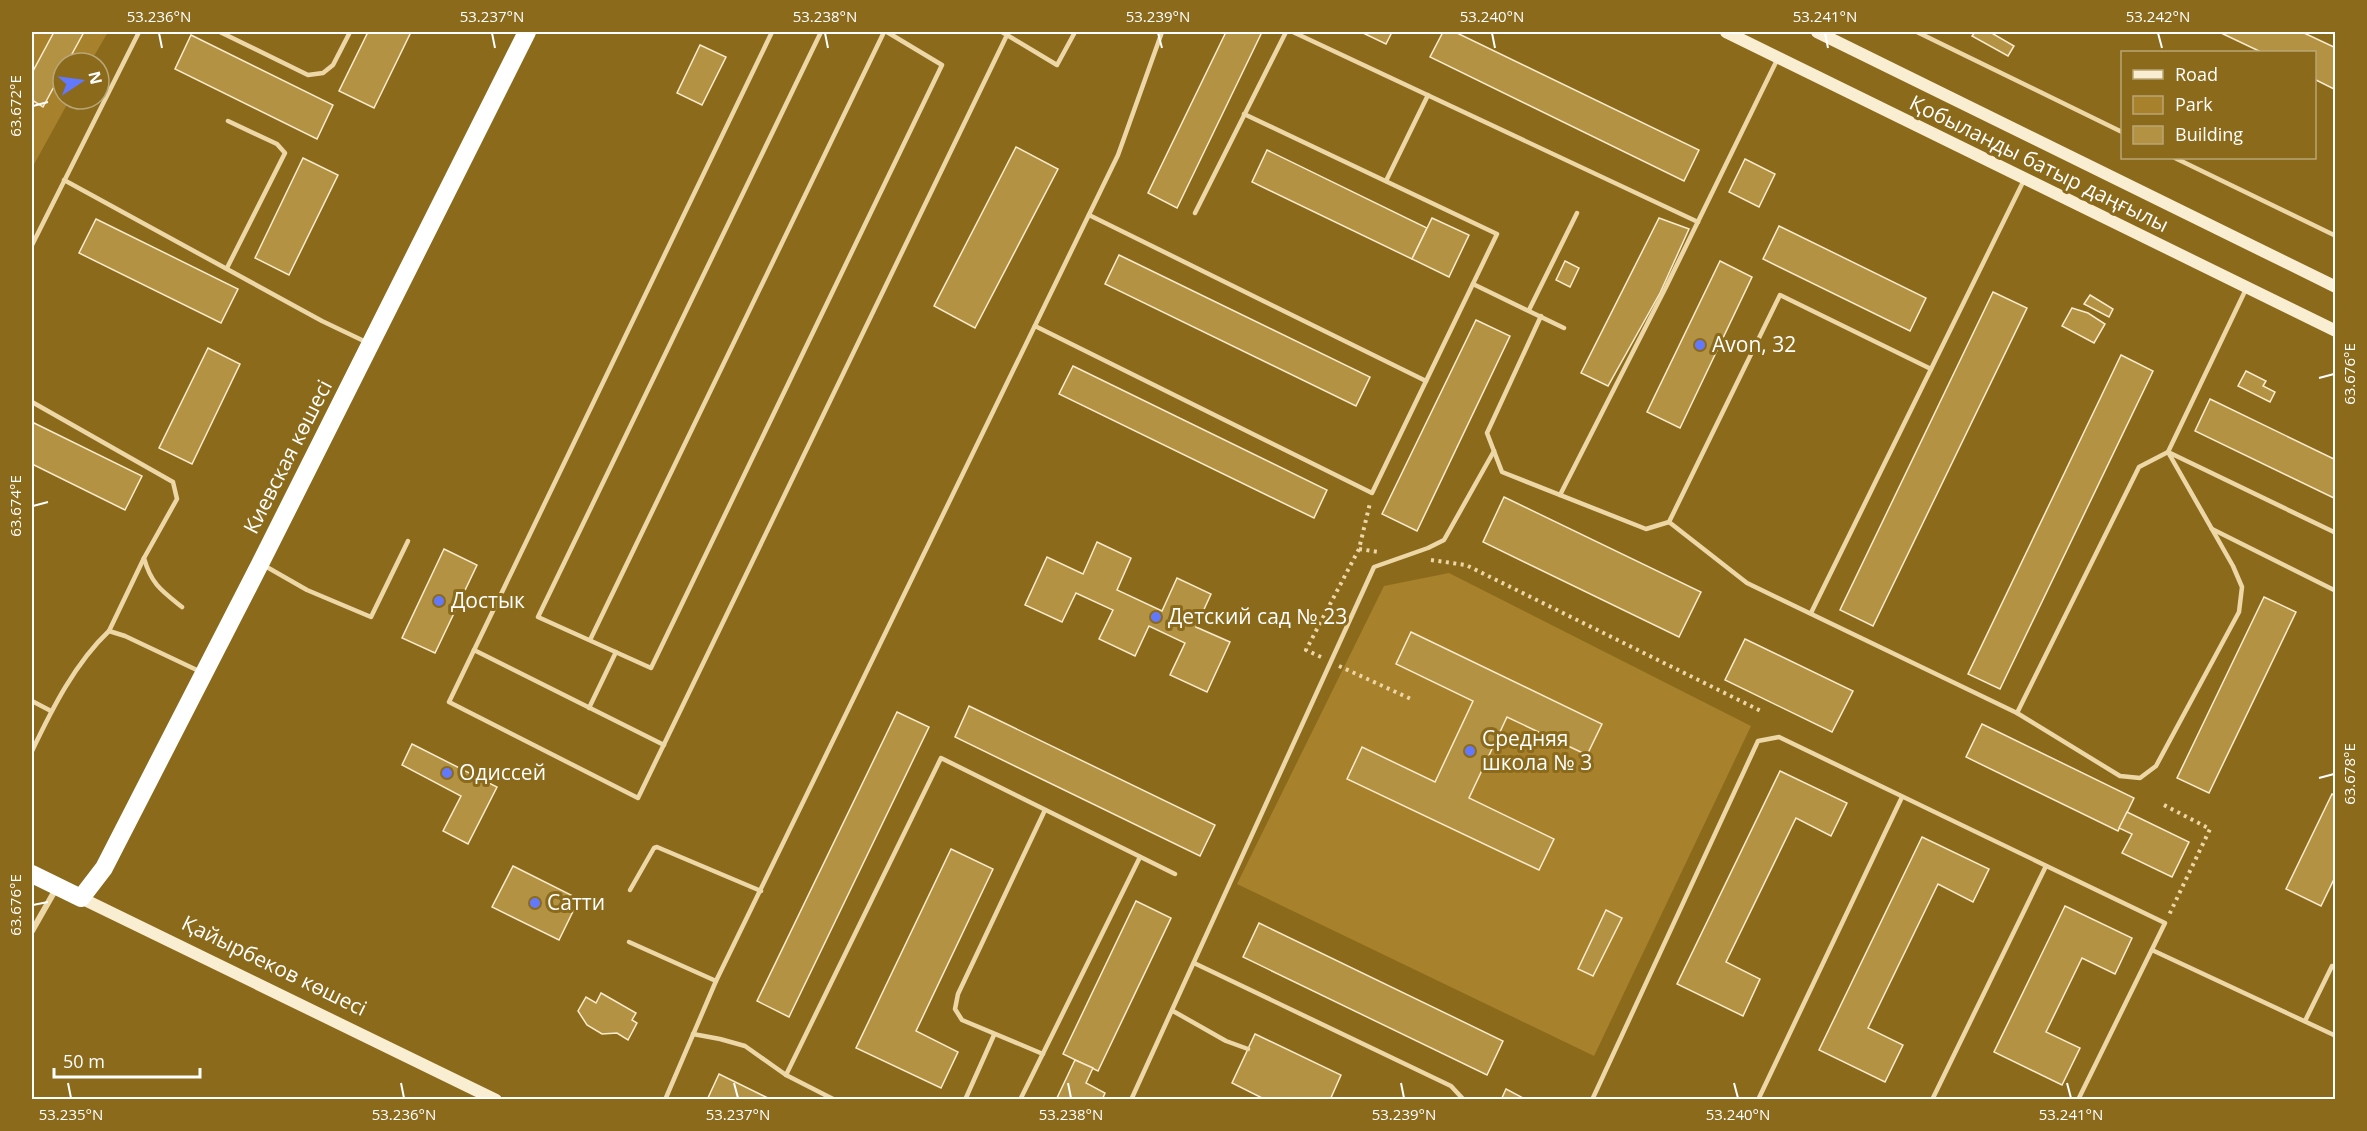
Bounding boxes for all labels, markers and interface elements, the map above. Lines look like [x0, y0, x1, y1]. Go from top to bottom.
text: 53.236°N [127, 6, 191, 26]
text: 53.237°N [460, 6, 524, 26]
text: 53.238°N [793, 6, 857, 26]
text: 53.239°N [1126, 6, 1190, 26]
text: 53.240°N [1460, 6, 1524, 26]
text: 53.241°N [1793, 6, 1857, 26]
text: 53.242°N [2126, 6, 2190, 26]
north arrow [51, 51, 111, 111]
legend [2121, 51, 2316, 159]
text: Road [2175, 62, 2218, 86]
text: N [83, 69, 108, 86]
text: 63.672°E [5, 75, 25, 137]
street label: Қобыланды батыр даңғылы [1905, 88, 2174, 238]
text: Park [2175, 92, 2213, 116]
text: Building [2175, 122, 2243, 146]
place label: Avon, 32 [1712, 330, 1796, 358]
marker: Avon, 32 [1693, 338, 1707, 352]
text: 63.676°E [2339, 343, 2359, 405]
street label: Киевская көшесі [236, 375, 338, 538]
text: 63.674°E [5, 475, 25, 537]
place label: Достык [451, 586, 525, 614]
marker: Достык [432, 594, 446, 608]
place label: Детский сад № 23 [1168, 602, 1347, 630]
marker: Детский сад № 23 [1149, 610, 1163, 624]
place label: Средняя школа № 3 [1482, 724, 1592, 776]
text: 63.678°E [2339, 743, 2359, 805]
marker: Средняя школа № 3 [1463, 744, 1477, 758]
place label: Одиссей [459, 758, 546, 786]
marker: Одиссей [440, 766, 454, 780]
text: 63.676°E [5, 874, 25, 936]
place label: Сатти [547, 888, 605, 916]
marker: Сатти [528, 896, 542, 910]
street label: Қайырбеков көшесі [177, 908, 372, 1022]
scale bar [54, 1041, 200, 1079]
text: 50 m [63, 1049, 105, 1073]
text: 53.235°N [39, 1104, 103, 1124]
text: 53.236°N [372, 1104, 436, 1124]
text: 53.237°N [706, 1104, 770, 1124]
text: 53.238°N [1039, 1104, 1103, 1124]
text: 53.239°N [1372, 1104, 1436, 1124]
text: 53.240°N [1706, 1104, 1770, 1124]
text: 53.241°N [2039, 1104, 2103, 1124]

